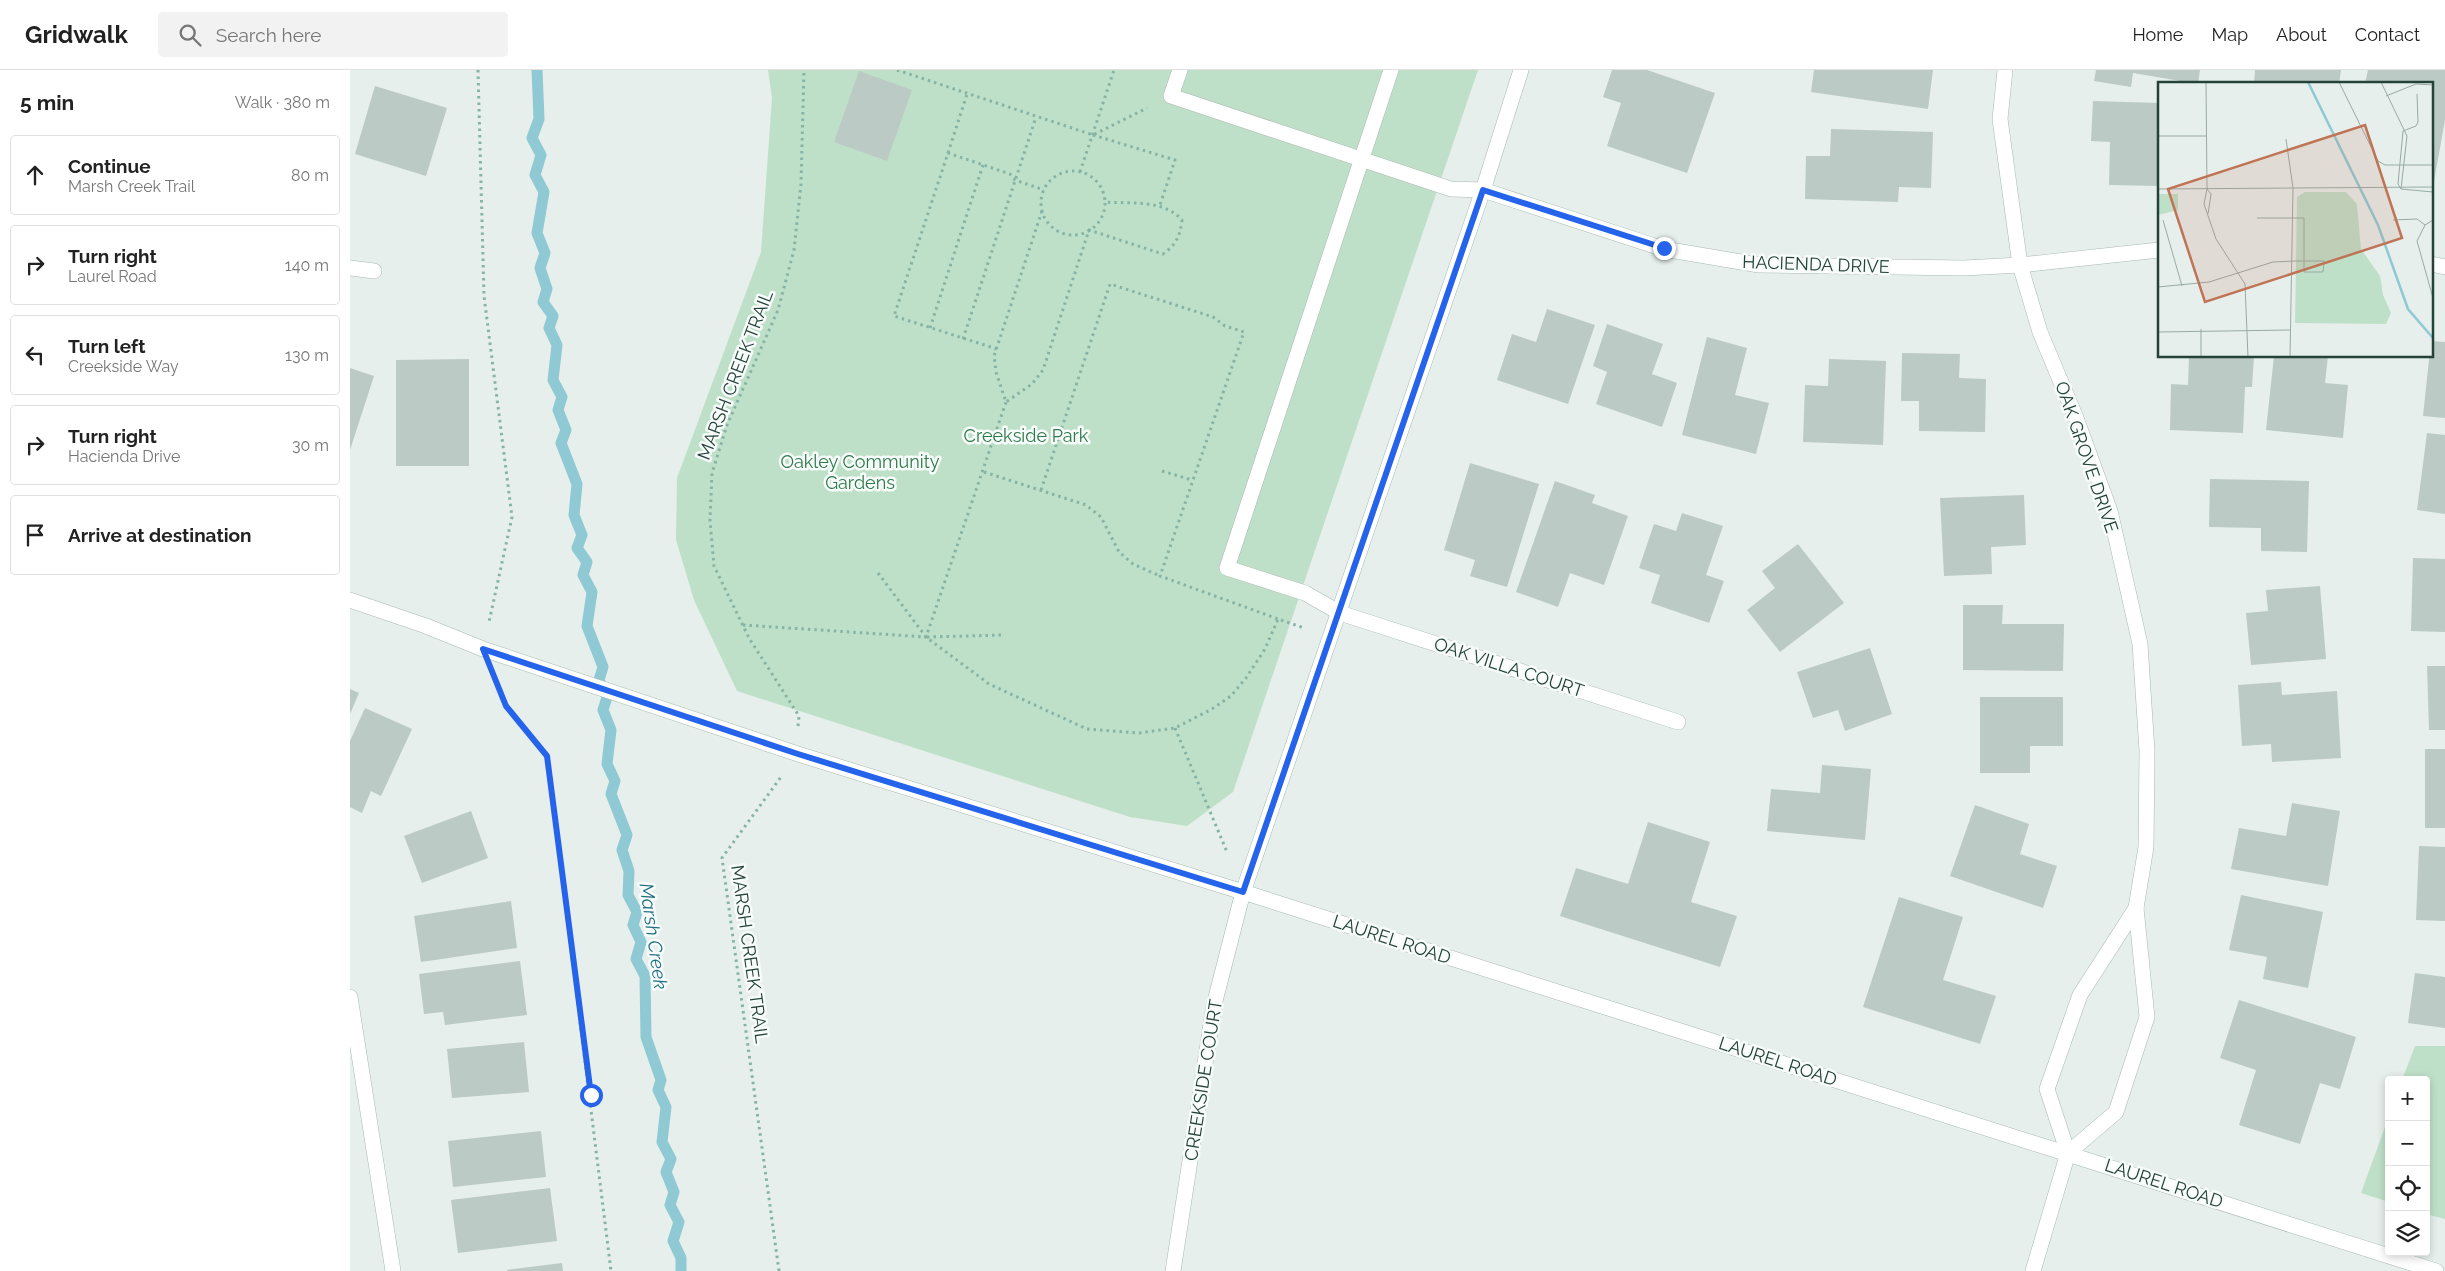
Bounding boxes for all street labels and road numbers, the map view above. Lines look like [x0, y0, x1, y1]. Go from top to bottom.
street label: HACIENDA DRIVE [1742, 251, 1890, 277]
street label: MARSH CREEK TRAIL [693, 287, 777, 463]
street label: OAK GROVE DRIVE [2051, 378, 2123, 536]
street label: OAK VILLA COURT [1431, 633, 1587, 701]
street label: MARSH CREEK TRAIL [727, 864, 773, 1045]
street label: LAUREL ROAD [1330, 910, 1454, 968]
street label: CREEKSIDE COURT [1180, 998, 1226, 1162]
street label: LAUREL ROAD [1716, 1032, 1840, 1090]
street label: LAUREL ROAD [2102, 1154, 2226, 1212]

